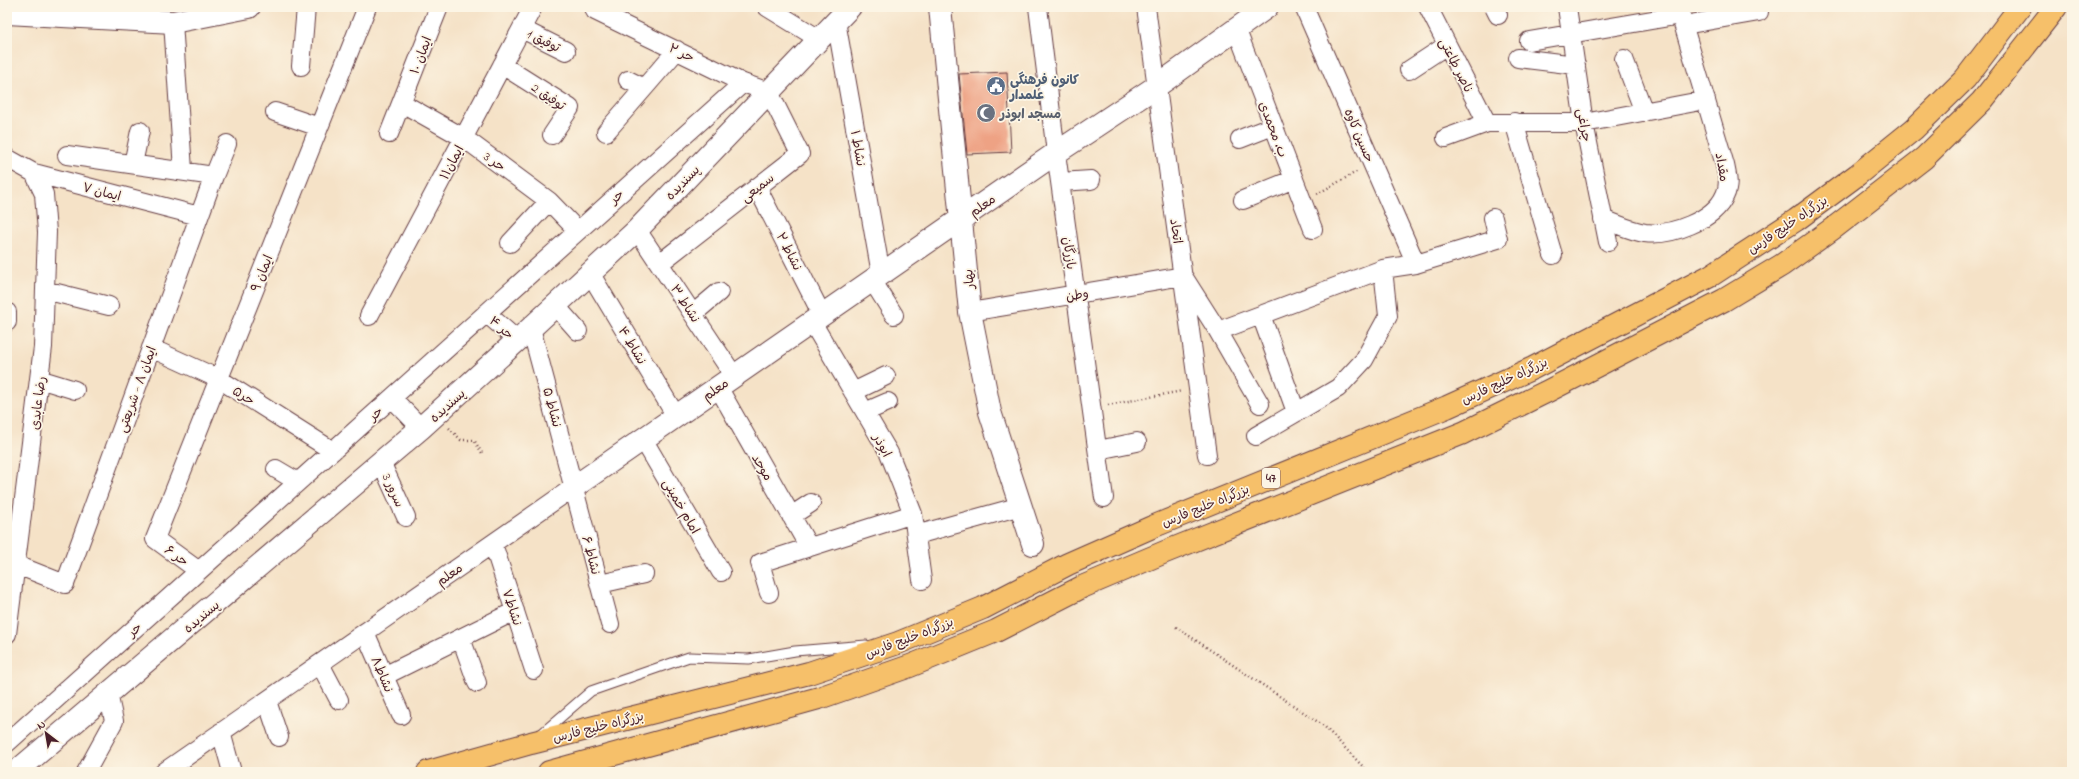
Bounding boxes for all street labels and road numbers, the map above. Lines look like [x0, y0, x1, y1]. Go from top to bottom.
street label: توفیق 1 [523, 25, 564, 58]
street label: ایمان ۱۰ [406, 34, 437, 77]
street label: ناصر طاعتی [1434, 35, 1478, 97]
street label: حر ۲ [665, 39, 697, 68]
street label: توفیق 2 [527, 79, 569, 116]
street label: ب. محمدی [1253, 99, 1292, 160]
street label: حسین کاوه [1339, 106, 1379, 166]
street label: چراغی [1571, 107, 1596, 144]
street label: نشاط ۱ [845, 129, 870, 168]
street label: ایمان۱۱ [435, 142, 469, 183]
street label: حر 3 [479, 148, 509, 177]
street label: مقداد [1710, 151, 1733, 183]
street label: پسندیده [662, 161, 705, 205]
street label: سمیعی [737, 169, 779, 207]
street label: ایمان ۷ [80, 178, 123, 207]
street label: حر [605, 185, 629, 210]
street label: معلم [966, 190, 1000, 222]
street label: بزرگراه خلیج فارس [1744, 191, 1832, 259]
street label: اتحاد [1164, 217, 1187, 245]
street label: نشاط ۲ [771, 229, 806, 274]
street label: بازرگان [1057, 236, 1080, 271]
street label: ایمان ۹ [246, 252, 278, 295]
street label: بهار [959, 268, 980, 291]
street label: نشاط ۳ [665, 281, 704, 327]
street label: وطن [1064, 284, 1090, 307]
street label: حر ۴ [484, 312, 518, 344]
street label: نشاط ۴ [613, 323, 651, 368]
street label: ایمان ۸ - شریعتی [113, 344, 162, 435]
street label: بزرگراه خلیج فارس [1458, 353, 1551, 410]
street label: معلم [699, 374, 733, 406]
street label: رضا عابدی [26, 375, 51, 431]
street label: حر۵ [228, 382, 258, 411]
street label: پسندیده [426, 385, 470, 427]
street label: نشاط ۵ [537, 385, 566, 429]
street label: حر [364, 402, 388, 427]
street label: ابوذر [867, 430, 896, 461]
street label: موحد [746, 451, 777, 485]
road number: 47 [1262, 468, 1280, 488]
street label: سرور 3 [377, 471, 408, 511]
street label: امام خمینی [657, 476, 704, 538]
street label: بزرگراه خلیج فارس [1159, 480, 1252, 533]
street label: نشاط ۶ [576, 534, 605, 577]
street label: حر ۶ [160, 541, 192, 571]
street label: معلم [433, 559, 467, 591]
street label: نشاط۷ [497, 587, 526, 628]
street label: پسندیده [180, 596, 224, 638]
street label: بزرگراه خلیج فارس [863, 613, 956, 664]
street label: حر [123, 618, 147, 643]
street label: نشاط۸ [366, 654, 398, 696]
street label: بزرگراه خلیج فارس [551, 707, 646, 748]

